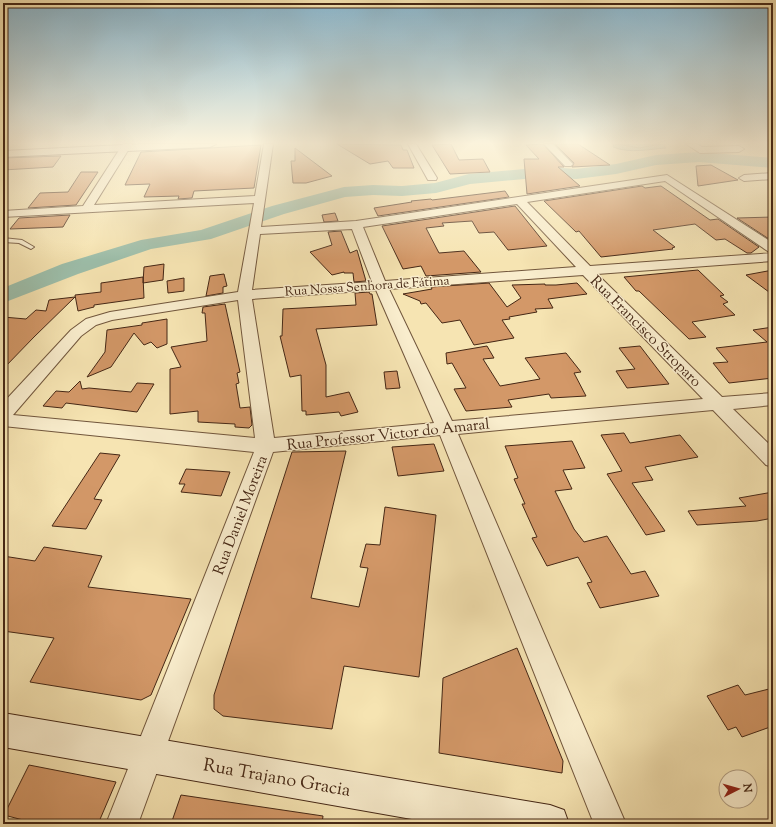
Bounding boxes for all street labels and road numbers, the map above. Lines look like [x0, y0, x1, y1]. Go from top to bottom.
street label: Rua Nossa Senhora de Fátima [284, 272, 450, 302]
street label: Rua Francisco Stroparo [584, 272, 705, 393]
street label: Rua Professor Victor do Amaral [286, 414, 491, 457]
street label: Rua Daniel Moreira [209, 453, 274, 578]
street label: Rua Trajano Gracia [201, 753, 352, 805]

